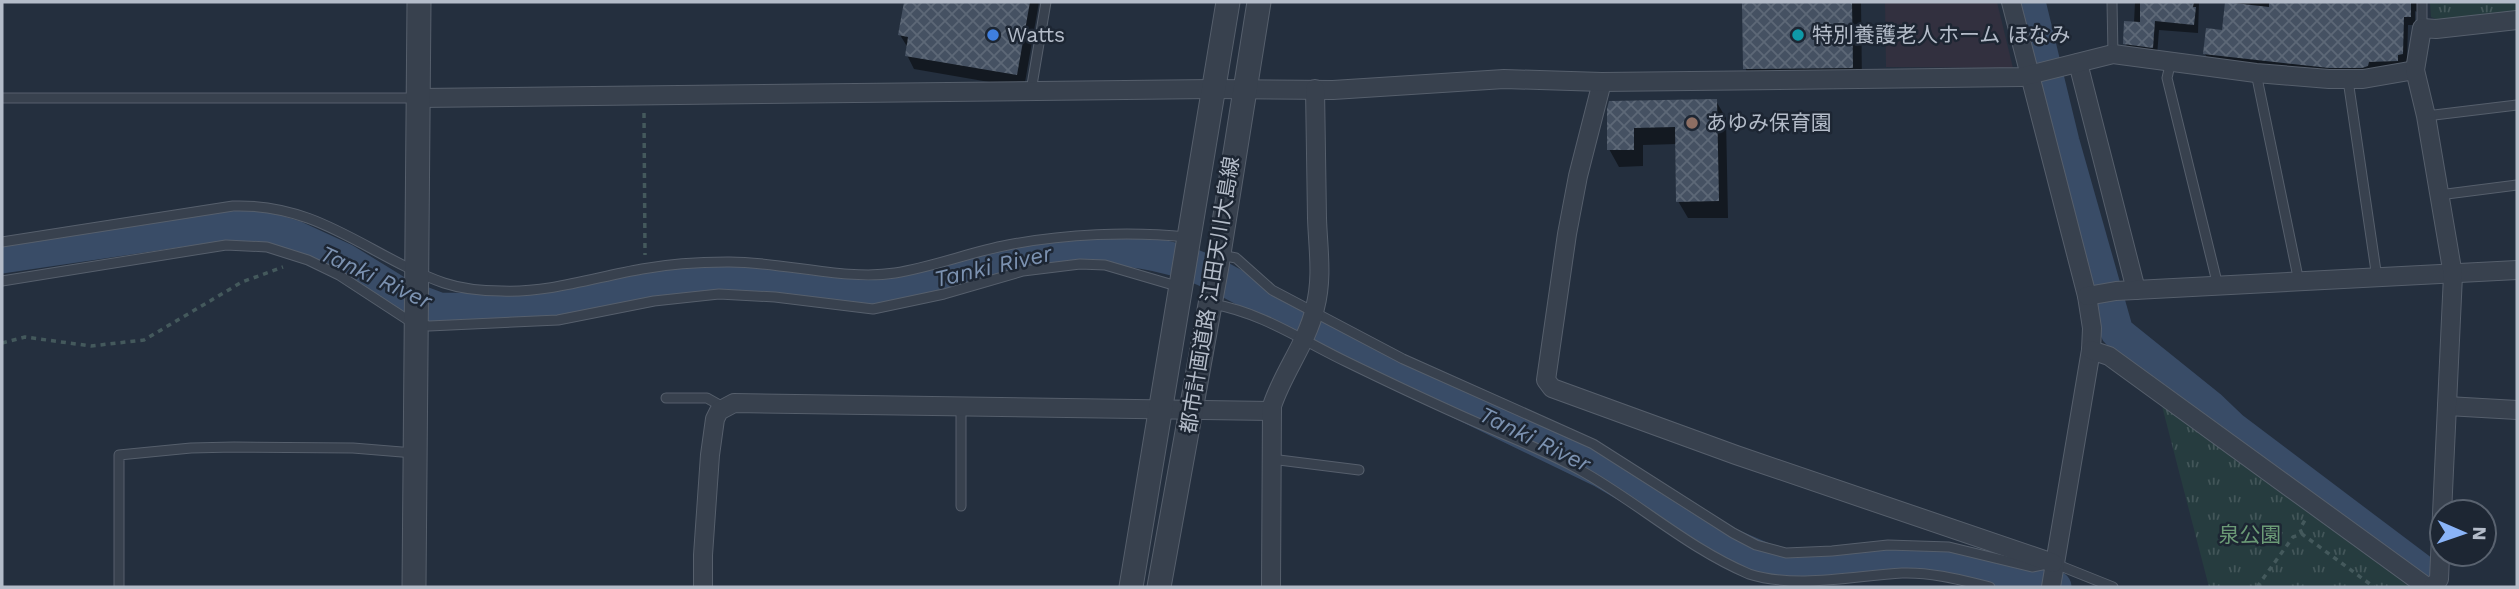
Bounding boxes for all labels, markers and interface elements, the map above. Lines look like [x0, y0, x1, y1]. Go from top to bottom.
place label: Watts [1007, 22, 1065, 47]
place label: 特別養護老人ホーム ほなみ [1812, 22, 2071, 47]
marker: Watts [985, 27, 1001, 43]
marker: 特別養護老人ホーム ほなみ [1790, 27, 1806, 43]
place label: あゆみ保育園 [1706, 110, 1832, 135]
marker: あゆみ保育園 [1684, 115, 1700, 131]
street label: 都市計画道路 江田天川大島線 [1175, 155, 1244, 435]
water label: Tanki River [316, 240, 437, 316]
water label: Tanki River [932, 240, 1056, 293]
water label: Tanki River [1475, 401, 1596, 478]
north arrow [2428, 498, 2498, 568]
park label: 泉公園 [2219, 522, 2282, 547]
text: N [2468, 526, 2491, 541]

